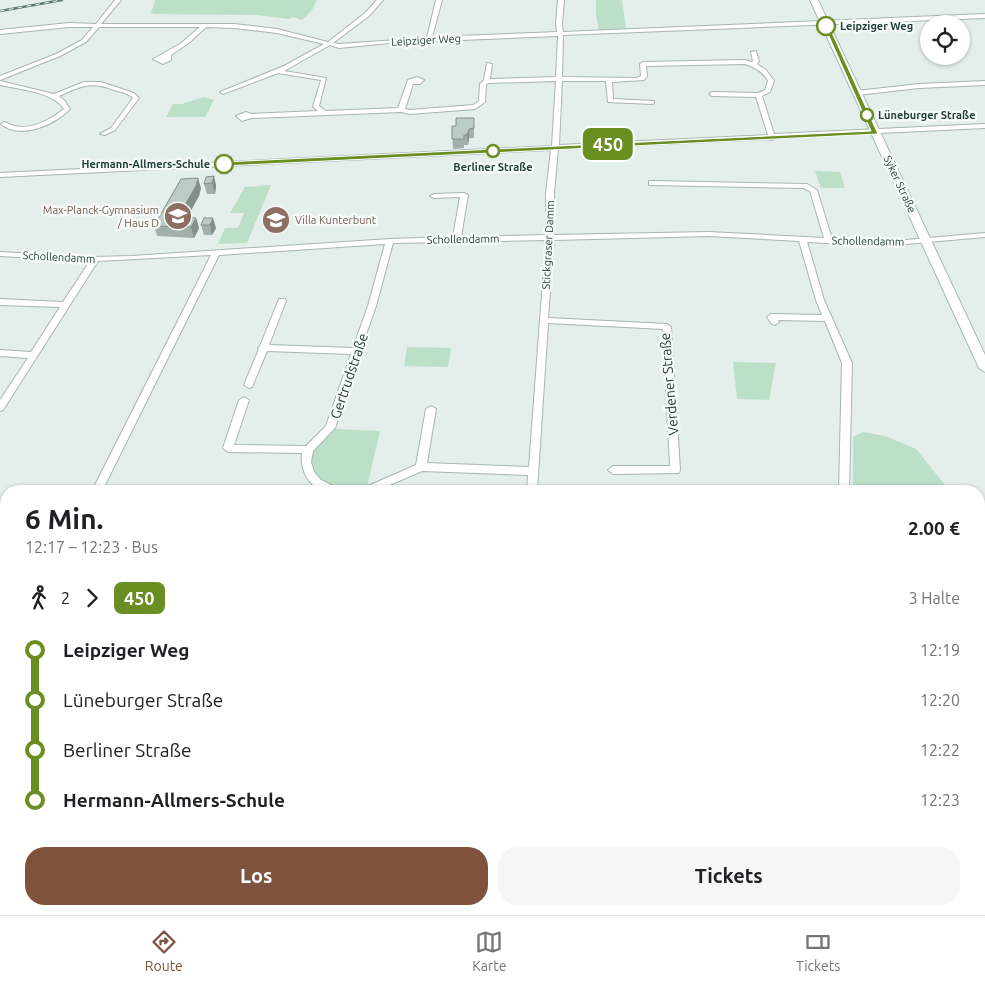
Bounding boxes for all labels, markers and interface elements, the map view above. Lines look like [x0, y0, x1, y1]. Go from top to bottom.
map controls [920, 15, 970, 65]
button: locate [920, 15, 970, 65]
marker: Leipziger Weg [816, 16, 836, 36]
place label: Leipziger Weg [840, 20, 913, 32]
street label: Leipziger Weg [391, 32, 461, 48]
marker: Lüneburger Straße [860, 108, 874, 122]
place label: Lüneburger Straße [878, 109, 976, 121]
line badge: 450 [579, 128, 637, 160]
text: 450 [593, 134, 623, 154]
marker: Berliner Straße [486, 144, 500, 158]
marker: Hermann-Allmers-Schule [214, 154, 234, 174]
street label: Syker Straße [882, 154, 918, 214]
place label: Hermann-Allmers-Schule [82, 158, 210, 170]
place label: Berliner Straße [453, 161, 533, 173]
street label: Stickgraser Damm [540, 200, 556, 290]
school or university icon: Max-Planck-Gymnasium / Haus D [163, 201, 193, 231]
place label: Max-Planck-Gymnasium / Haus D [43, 204, 159, 229]
school or university icon: Villa Kunterbunt [261, 205, 291, 235]
place label: Villa Kunterbunt [295, 214, 377, 226]
street label: Schollendamm [427, 232, 499, 246]
street label: Schollendamm [832, 234, 904, 248]
street label: Schollendamm [22, 249, 96, 265]
street label: Gertrudstraße [327, 331, 371, 421]
street label: Verdener Straße [657, 332, 681, 436]
text: 6 Min. [25, 503, 103, 534]
text: 2.00 € [908, 517, 960, 539]
text: 12:17 – 12:23 · Bus [25, 538, 158, 556]
icon: walk [25, 584, 53, 612]
icon: forward [78, 584, 106, 612]
text: 450 [124, 588, 155, 608]
text: 2 [61, 589, 70, 607]
text: 3 Halte [909, 589, 960, 607]
text: Leipziger Weg [63, 639, 189, 661]
text: 12:19 [920, 641, 960, 659]
text: Lüneburger Straße [63, 689, 223, 711]
text: 12:20 [920, 691, 960, 709]
text: Berliner Straße [63, 739, 192, 761]
text: 12:22 [920, 741, 960, 759]
text: Hermann-Allmers-Schule [63, 789, 285, 811]
text: 12:23 [920, 791, 960, 809]
button: Los [25, 847, 488, 905]
button: Tickets [498, 847, 960, 905]
tab: Route [145, 928, 183, 974]
tab: Karte [472, 928, 507, 974]
tab: Tickets [796, 928, 840, 974]

